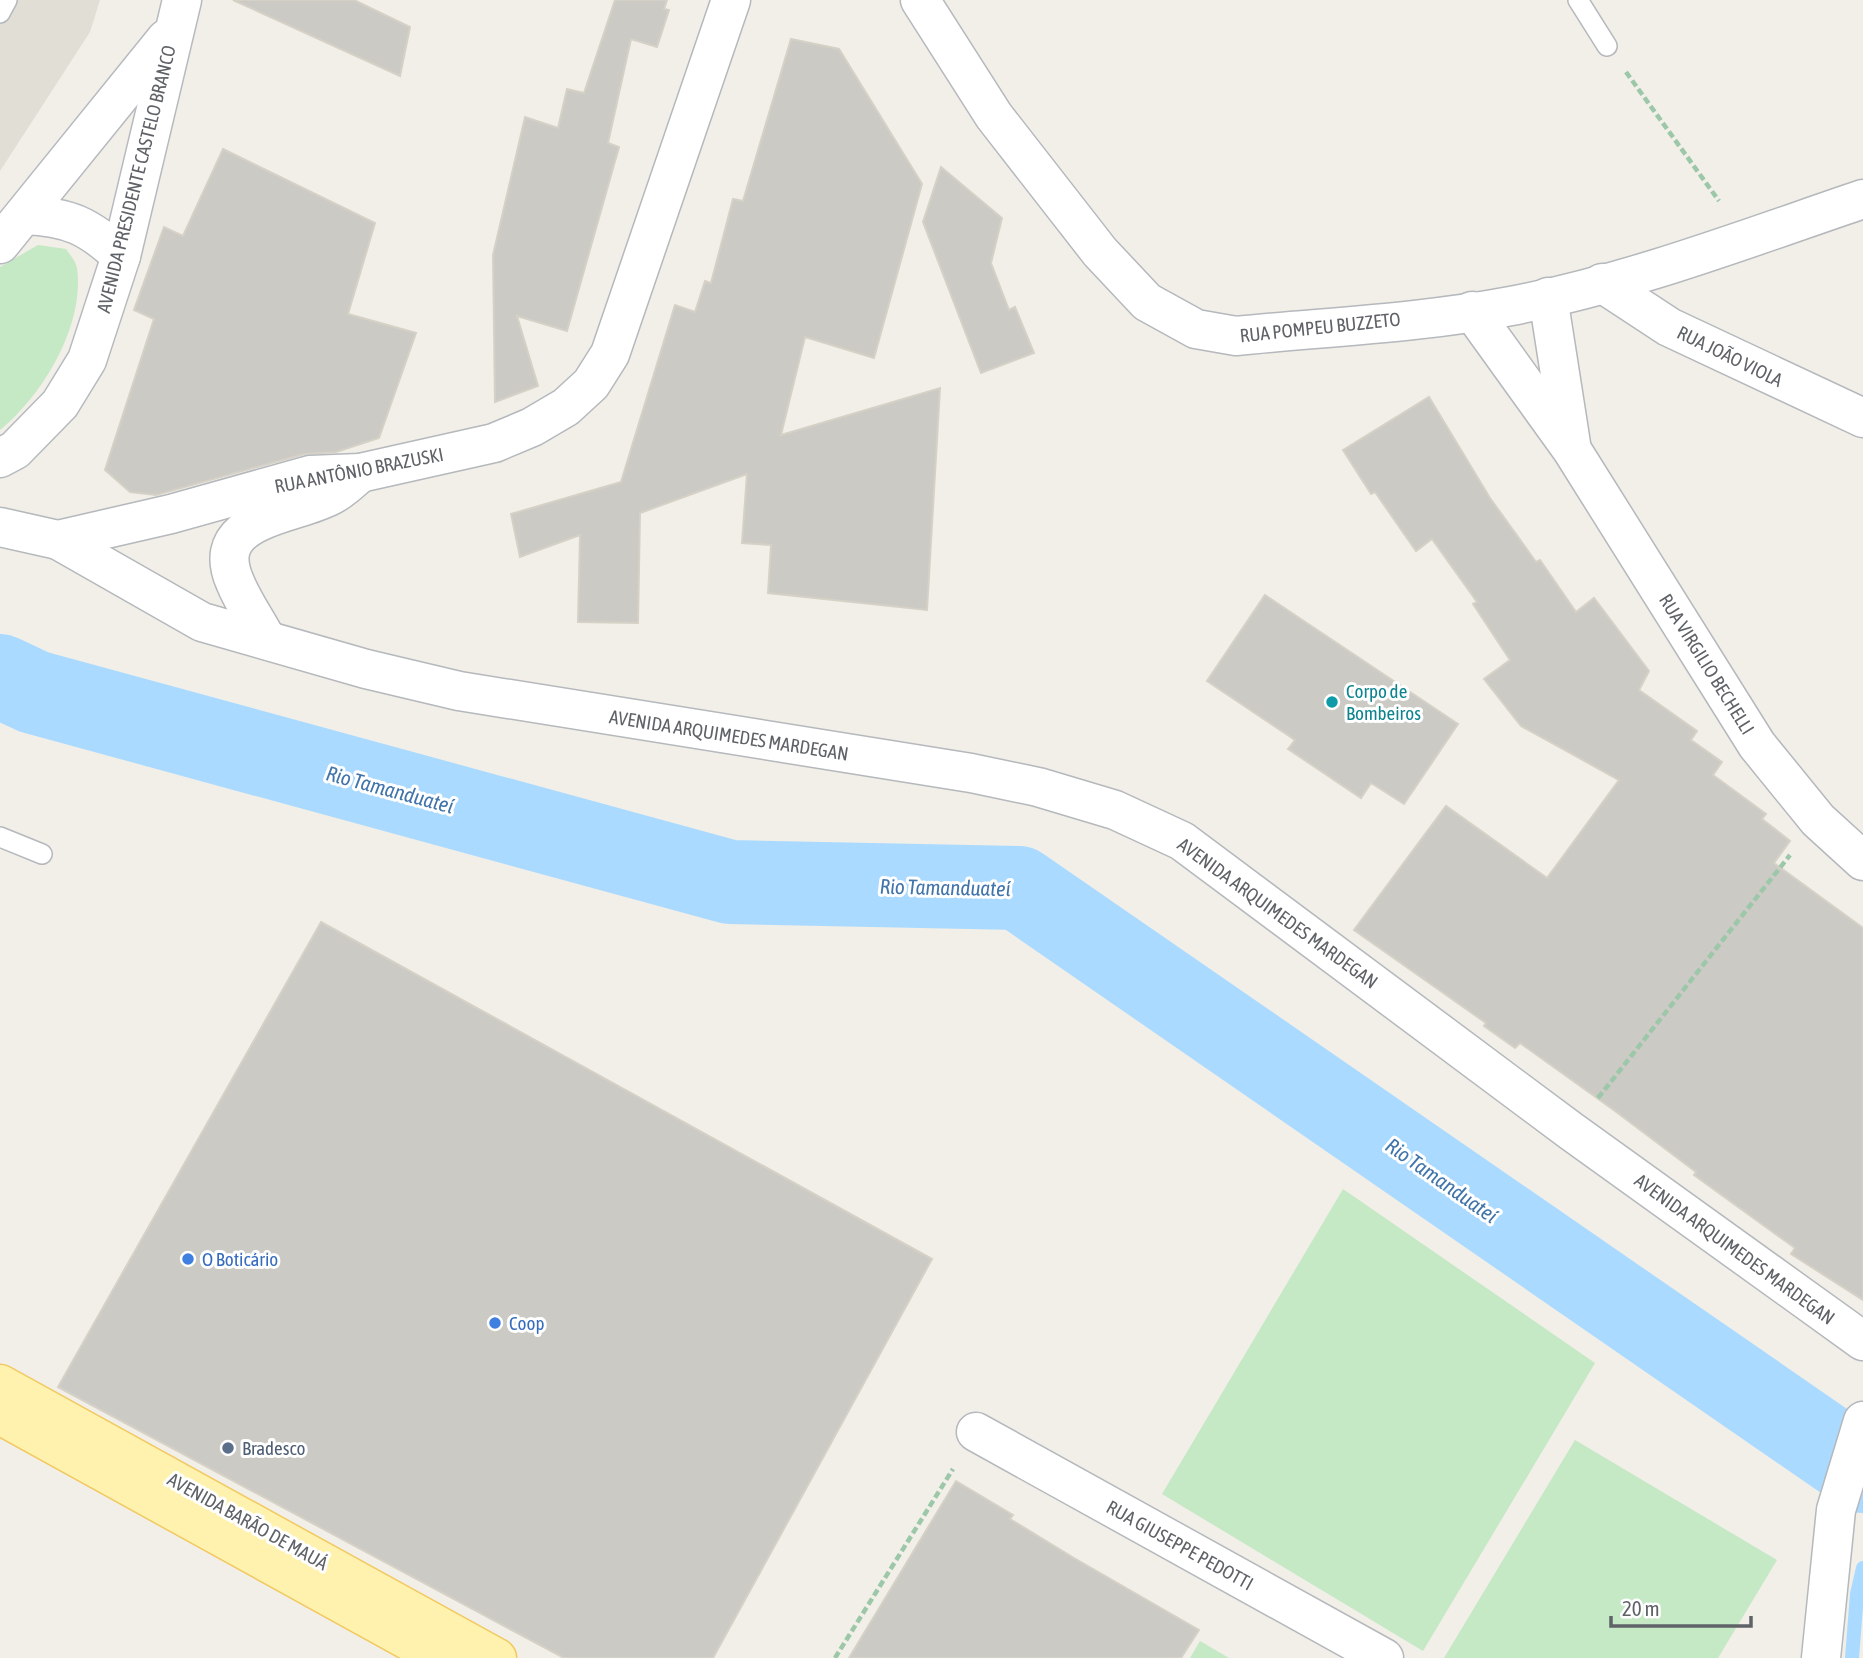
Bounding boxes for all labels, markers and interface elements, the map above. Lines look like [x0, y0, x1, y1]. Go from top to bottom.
street label: AVENIDA PRESIDENTE CASTELO BRANCO [92, 43, 180, 315]
street label: RUA POMPEU BUZZETO [1239, 308, 1401, 346]
street label: RUA JOÃO VIOLA [1674, 321, 1787, 391]
street label: RUA ANTÔNIO BRAZUSKI [273, 443, 445, 497]
street label: RUA VIRGILIO BECHELLI [1655, 590, 1759, 738]
place label: Corpo de Bombeiros [1346, 680, 1421, 724]
marker: Corpo de Bombeiros [1324, 694, 1340, 710]
street label: AVENIDA ARQUIMEDES MARDEGAN [608, 705, 850, 765]
water label: Rio Tamanduateí [324, 760, 457, 818]
street label: AVENIDA ARQUIMEDES MARDEGAN [1174, 833, 1382, 993]
water label: Rio Tamanduateí [879, 874, 1012, 900]
water label: Rio Tamanduateí [1381, 1133, 1503, 1228]
street label: AVENIDA ARQUIMEDES MARDEGAN [1631, 1169, 1839, 1329]
place label: O Boticário [202, 1248, 278, 1270]
marker: O Boticário [180, 1251, 196, 1267]
place label: Coop [509, 1312, 544, 1334]
marker: Coop [487, 1315, 503, 1331]
place label: Bradesco [242, 1437, 305, 1459]
marker: Bradesco [220, 1440, 236, 1456]
street label: AVENIDA BARÃO DE MAUÁ [164, 1468, 333, 1575]
street label: RUA GIUSEPPE PEDOTTI [1103, 1496, 1257, 1594]
scale bar [1611, 1584, 1751, 1628]
text: 20 m [1622, 1596, 1660, 1620]

